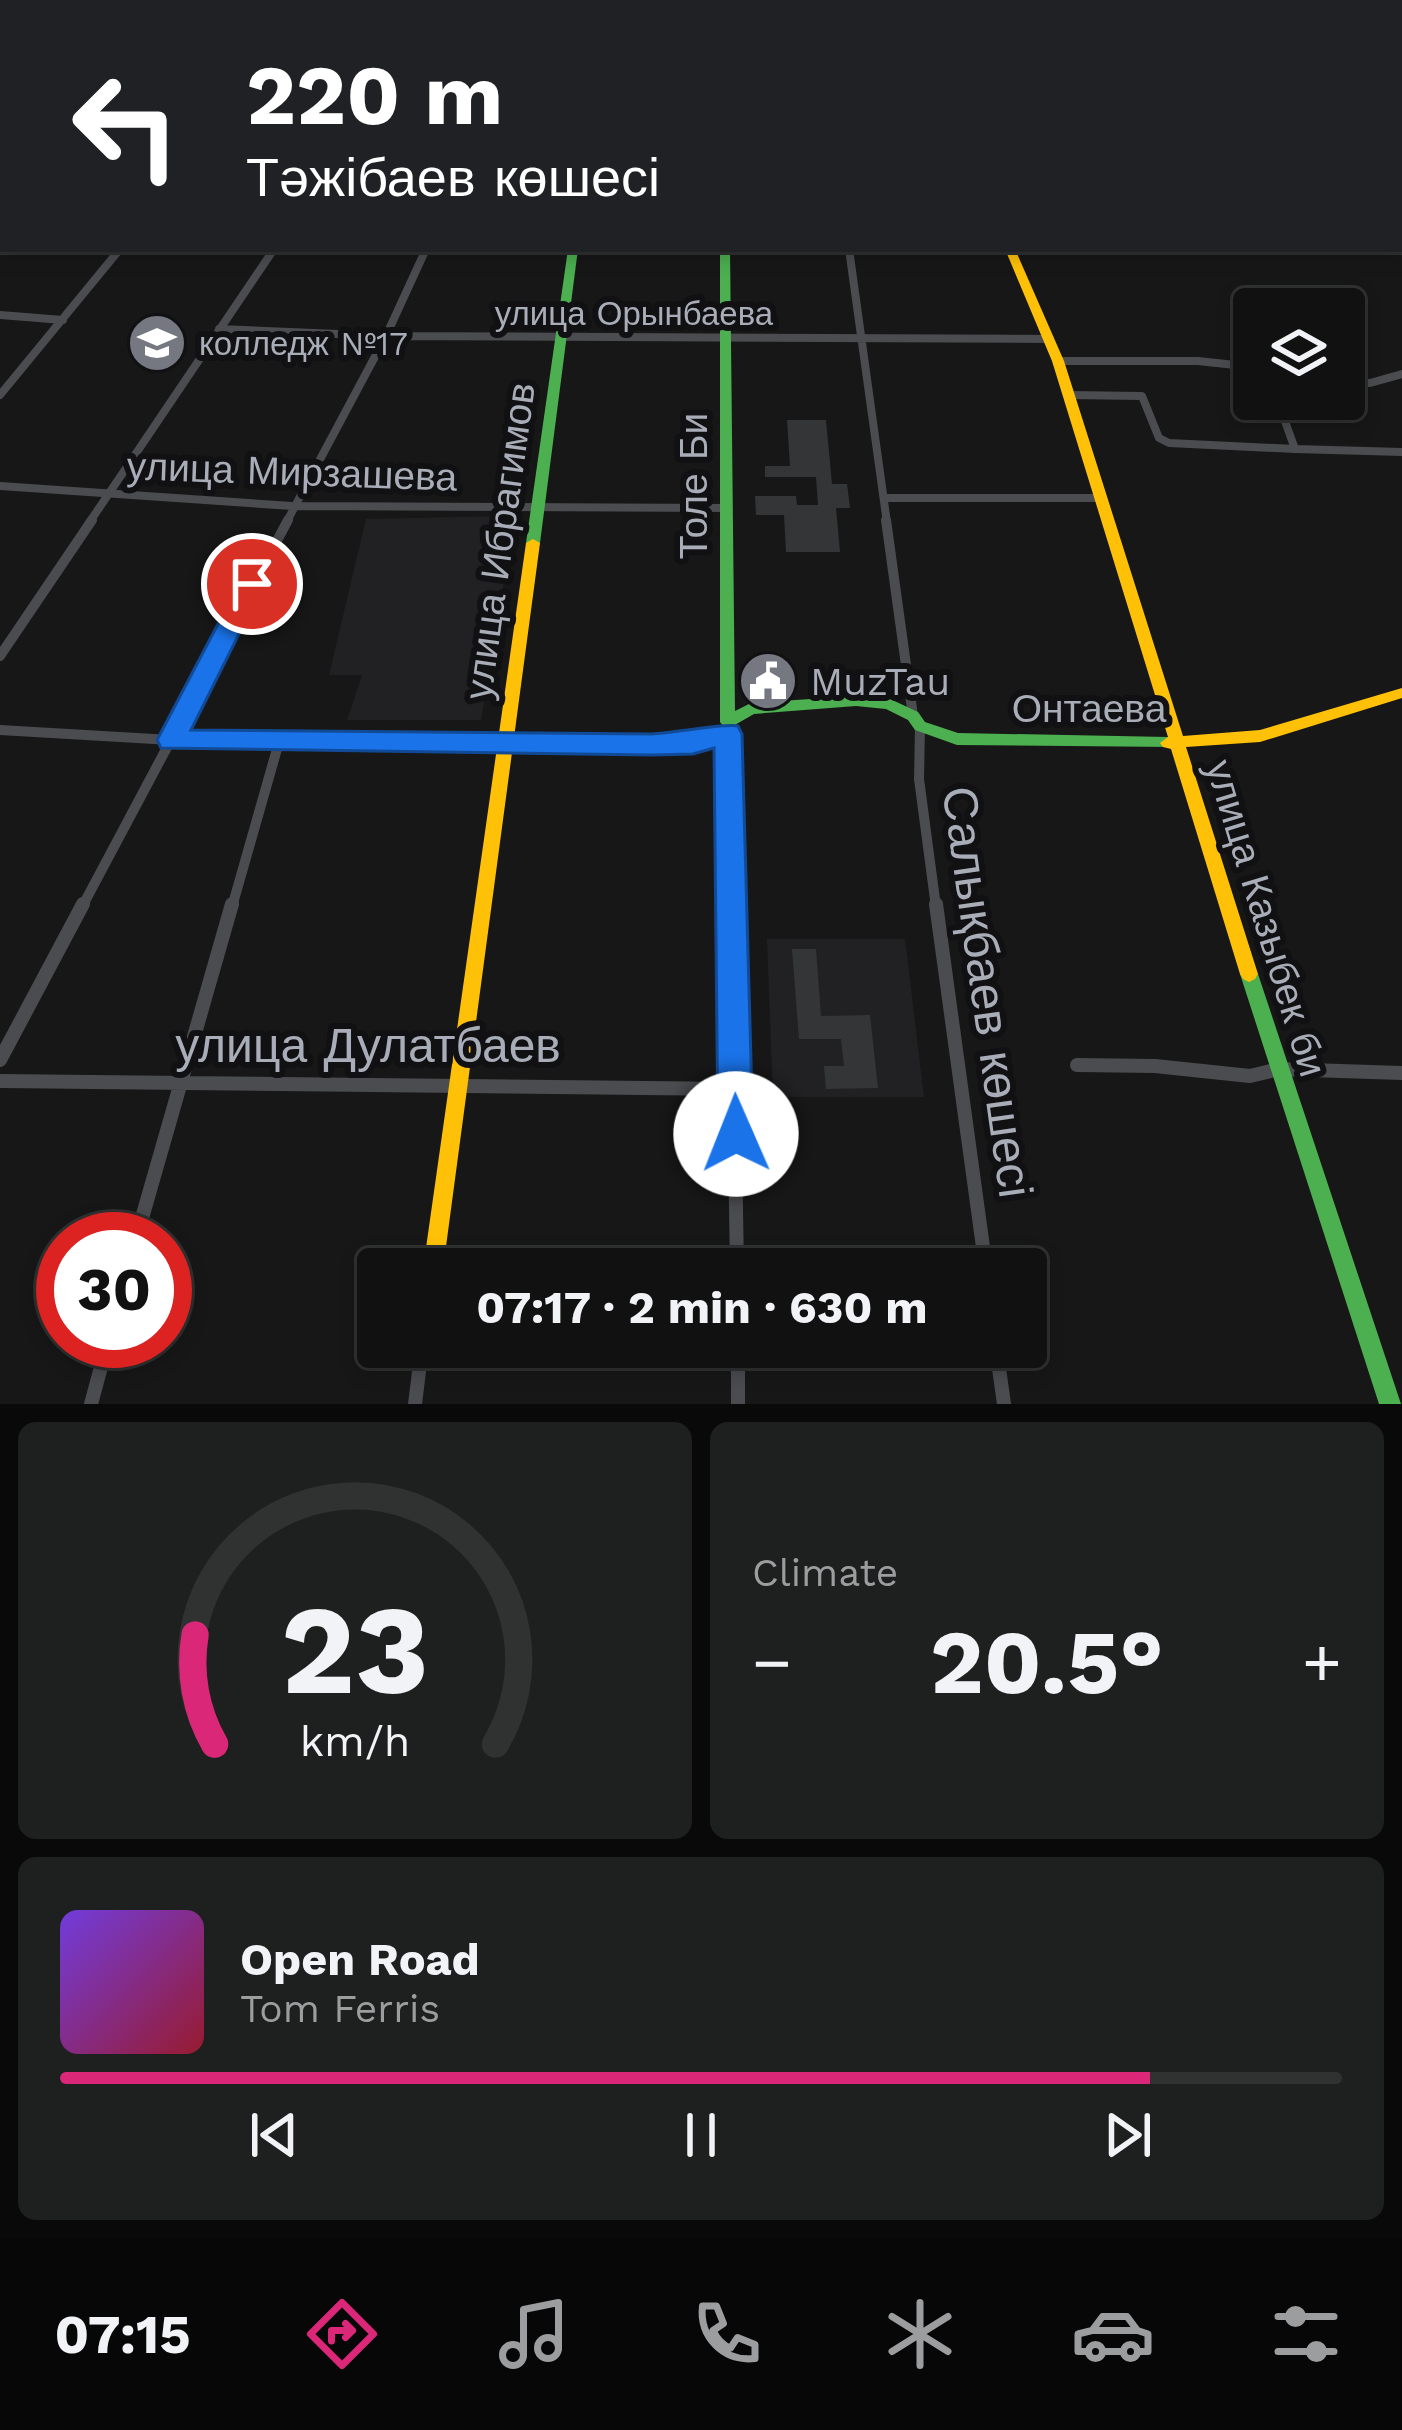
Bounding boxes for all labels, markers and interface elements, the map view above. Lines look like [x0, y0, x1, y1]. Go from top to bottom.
text: 220 m [246, 46, 503, 144]
icon: left [48, 48, 204, 204]
text: Тәжібаев көшесі [246, 146, 660, 209]
map controls [1233, 288, 1365, 420]
button: layers [1233, 288, 1365, 420]
street label: улица Орынбаева [495, 294, 774, 333]
school or university icon: колледж №17 [126, 312, 188, 374]
place label: колледж №17 [199, 324, 408, 363]
street label: улица Ибрагимов [455, 380, 544, 702]
street label: Толе Би [671, 413, 716, 559]
street label: улица Мирзашева [126, 443, 458, 500]
pin [201, 533, 303, 635]
icon: arrive [219, 551, 285, 617]
public building icon: MuzTau [737, 650, 799, 712]
place label: MuzTau [810, 659, 950, 704]
street label: Онтаева [1012, 686, 1167, 731]
street label: улица Казыбек би [1197, 755, 1336, 1082]
street label: Салықбаев көшесі [930, 783, 1045, 1201]
street label: улица Дулатбаев [175, 1017, 561, 1074]
position arrow [673, 1071, 799, 1197]
speed limit sign: 30 [36, 1212, 192, 1368]
text: 07:17 · 2 min · 630 m [476, 1281, 928, 1334]
text: Climate [752, 1550, 898, 1595]
text: 23 [281, 1577, 429, 1723]
text: 20.5° [930, 1609, 1164, 1715]
text: − [752, 1624, 792, 1701]
text: + [1302, 1624, 1342, 1701]
text: km/h [300, 1715, 410, 1765]
text: Open Road [240, 1933, 480, 1986]
text: Tom Ferris [240, 1986, 440, 2031]
icon: previous [241, 2102, 307, 2168]
icon: pause [668, 2102, 734, 2168]
icon: next [1095, 2102, 1161, 2168]
icon: directions [300, 2292, 384, 2376]
icon: music [492, 2292, 576, 2376]
icon: phone [685, 2292, 769, 2376]
icon: climate [878, 2292, 962, 2376]
icon: car [1071, 2292, 1155, 2376]
icon: filters [1264, 2292, 1348, 2376]
text: 07:15 [54, 2303, 191, 2366]

